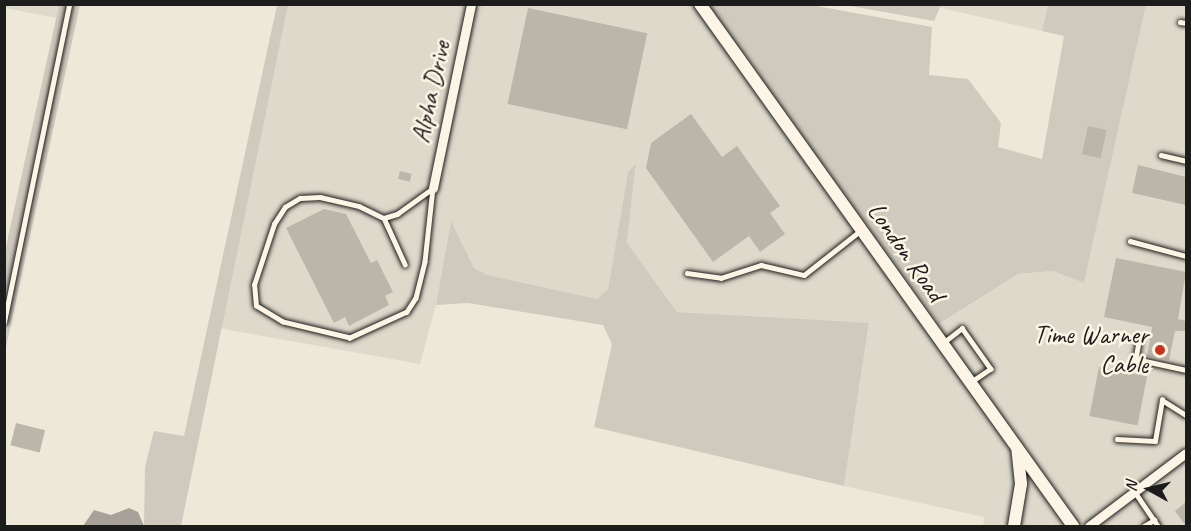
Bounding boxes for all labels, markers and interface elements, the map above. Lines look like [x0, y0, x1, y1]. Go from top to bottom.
street label: Alpha Drive [405, 38, 457, 146]
street label: London Road [861, 197, 951, 307]
place label: Time Warner Cable [1033, 319, 1148, 380]
marker: Time Warner Cable [1153, 343, 1167, 357]
north arrow [1119, 459, 1179, 519]
text: N [1121, 480, 1142, 493]

